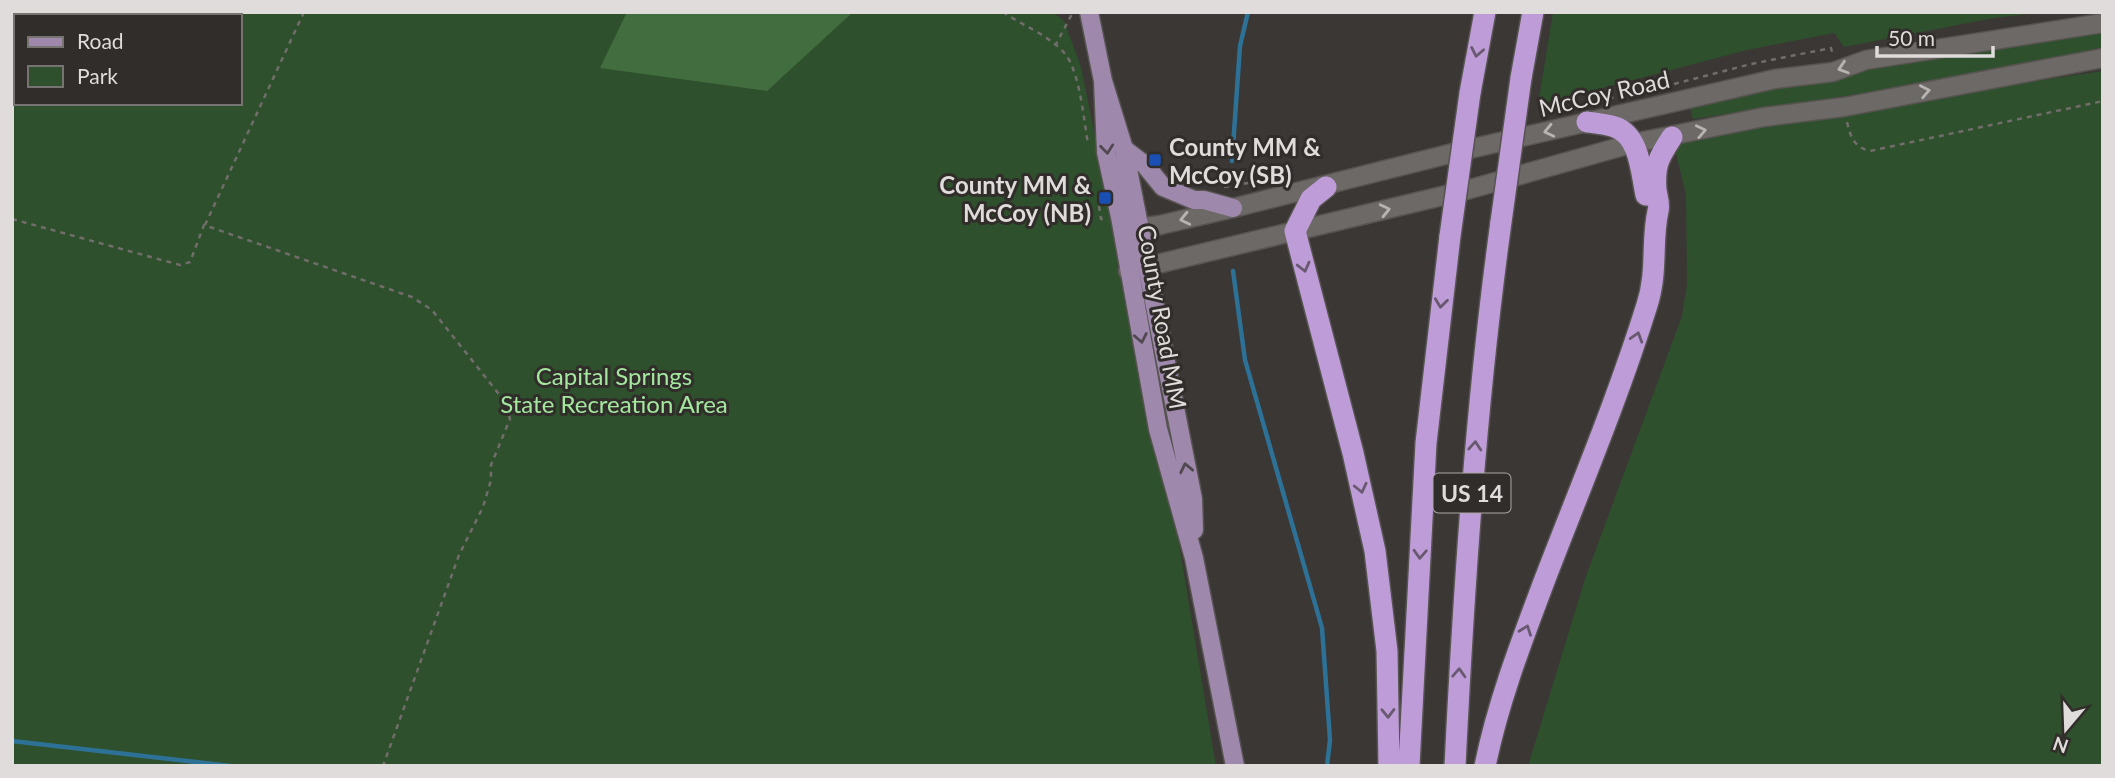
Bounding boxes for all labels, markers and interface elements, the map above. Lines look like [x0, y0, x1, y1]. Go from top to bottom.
legend [14, 14, 242, 105]
scale bar [1877, 14, 1993, 58]
text: 50 m [1888, 25, 1935, 50]
text: Road [77, 28, 124, 53]
one-way arrow [1470, 47, 1485, 58]
one-way arrow [1837, 60, 1849, 74]
text: Park [77, 63, 118, 88]
street label: McCoy Road [1536, 64, 1672, 122]
one-way arrow [1919, 84, 1931, 99]
one-way arrow [1543, 123, 1555, 137]
one-way arrow [1695, 124, 1707, 139]
place label: County MM & McCoy (SB) [1169, 132, 1321, 189]
one-way arrow [1099, 144, 1114, 155]
marker: County MM & McCoy (SB) [1147, 152, 1163, 168]
place label: County MM & McCoy (NB) [939, 170, 1092, 227]
marker: County MM & McCoy (NB) [1097, 190, 1113, 206]
one-way arrow [1379, 204, 1391, 218]
one-way arrow [1179, 211, 1191, 226]
street label: County Road MM [1133, 223, 1193, 411]
one-way arrow [1296, 261, 1310, 273]
one-way arrow [1434, 297, 1449, 309]
one-way arrow [1629, 331, 1643, 344]
one-way arrow [1133, 332, 1148, 344]
park label: Capital Springs State Recreation Area [500, 361, 728, 418]
one-way arrow [1468, 440, 1483, 451]
one-way arrow [1180, 462, 1194, 474]
road number: US 14 [1434, 474, 1510, 512]
one-way arrow [1352, 482, 1367, 494]
one-way arrow [1413, 549, 1428, 560]
one-way arrow [1518, 625, 1532, 637]
one-way arrow [1452, 667, 1467, 678]
north arrow [2031, 694, 2101, 764]
one-way arrow [1380, 708, 1396, 719]
text: N [2050, 732, 2071, 759]

